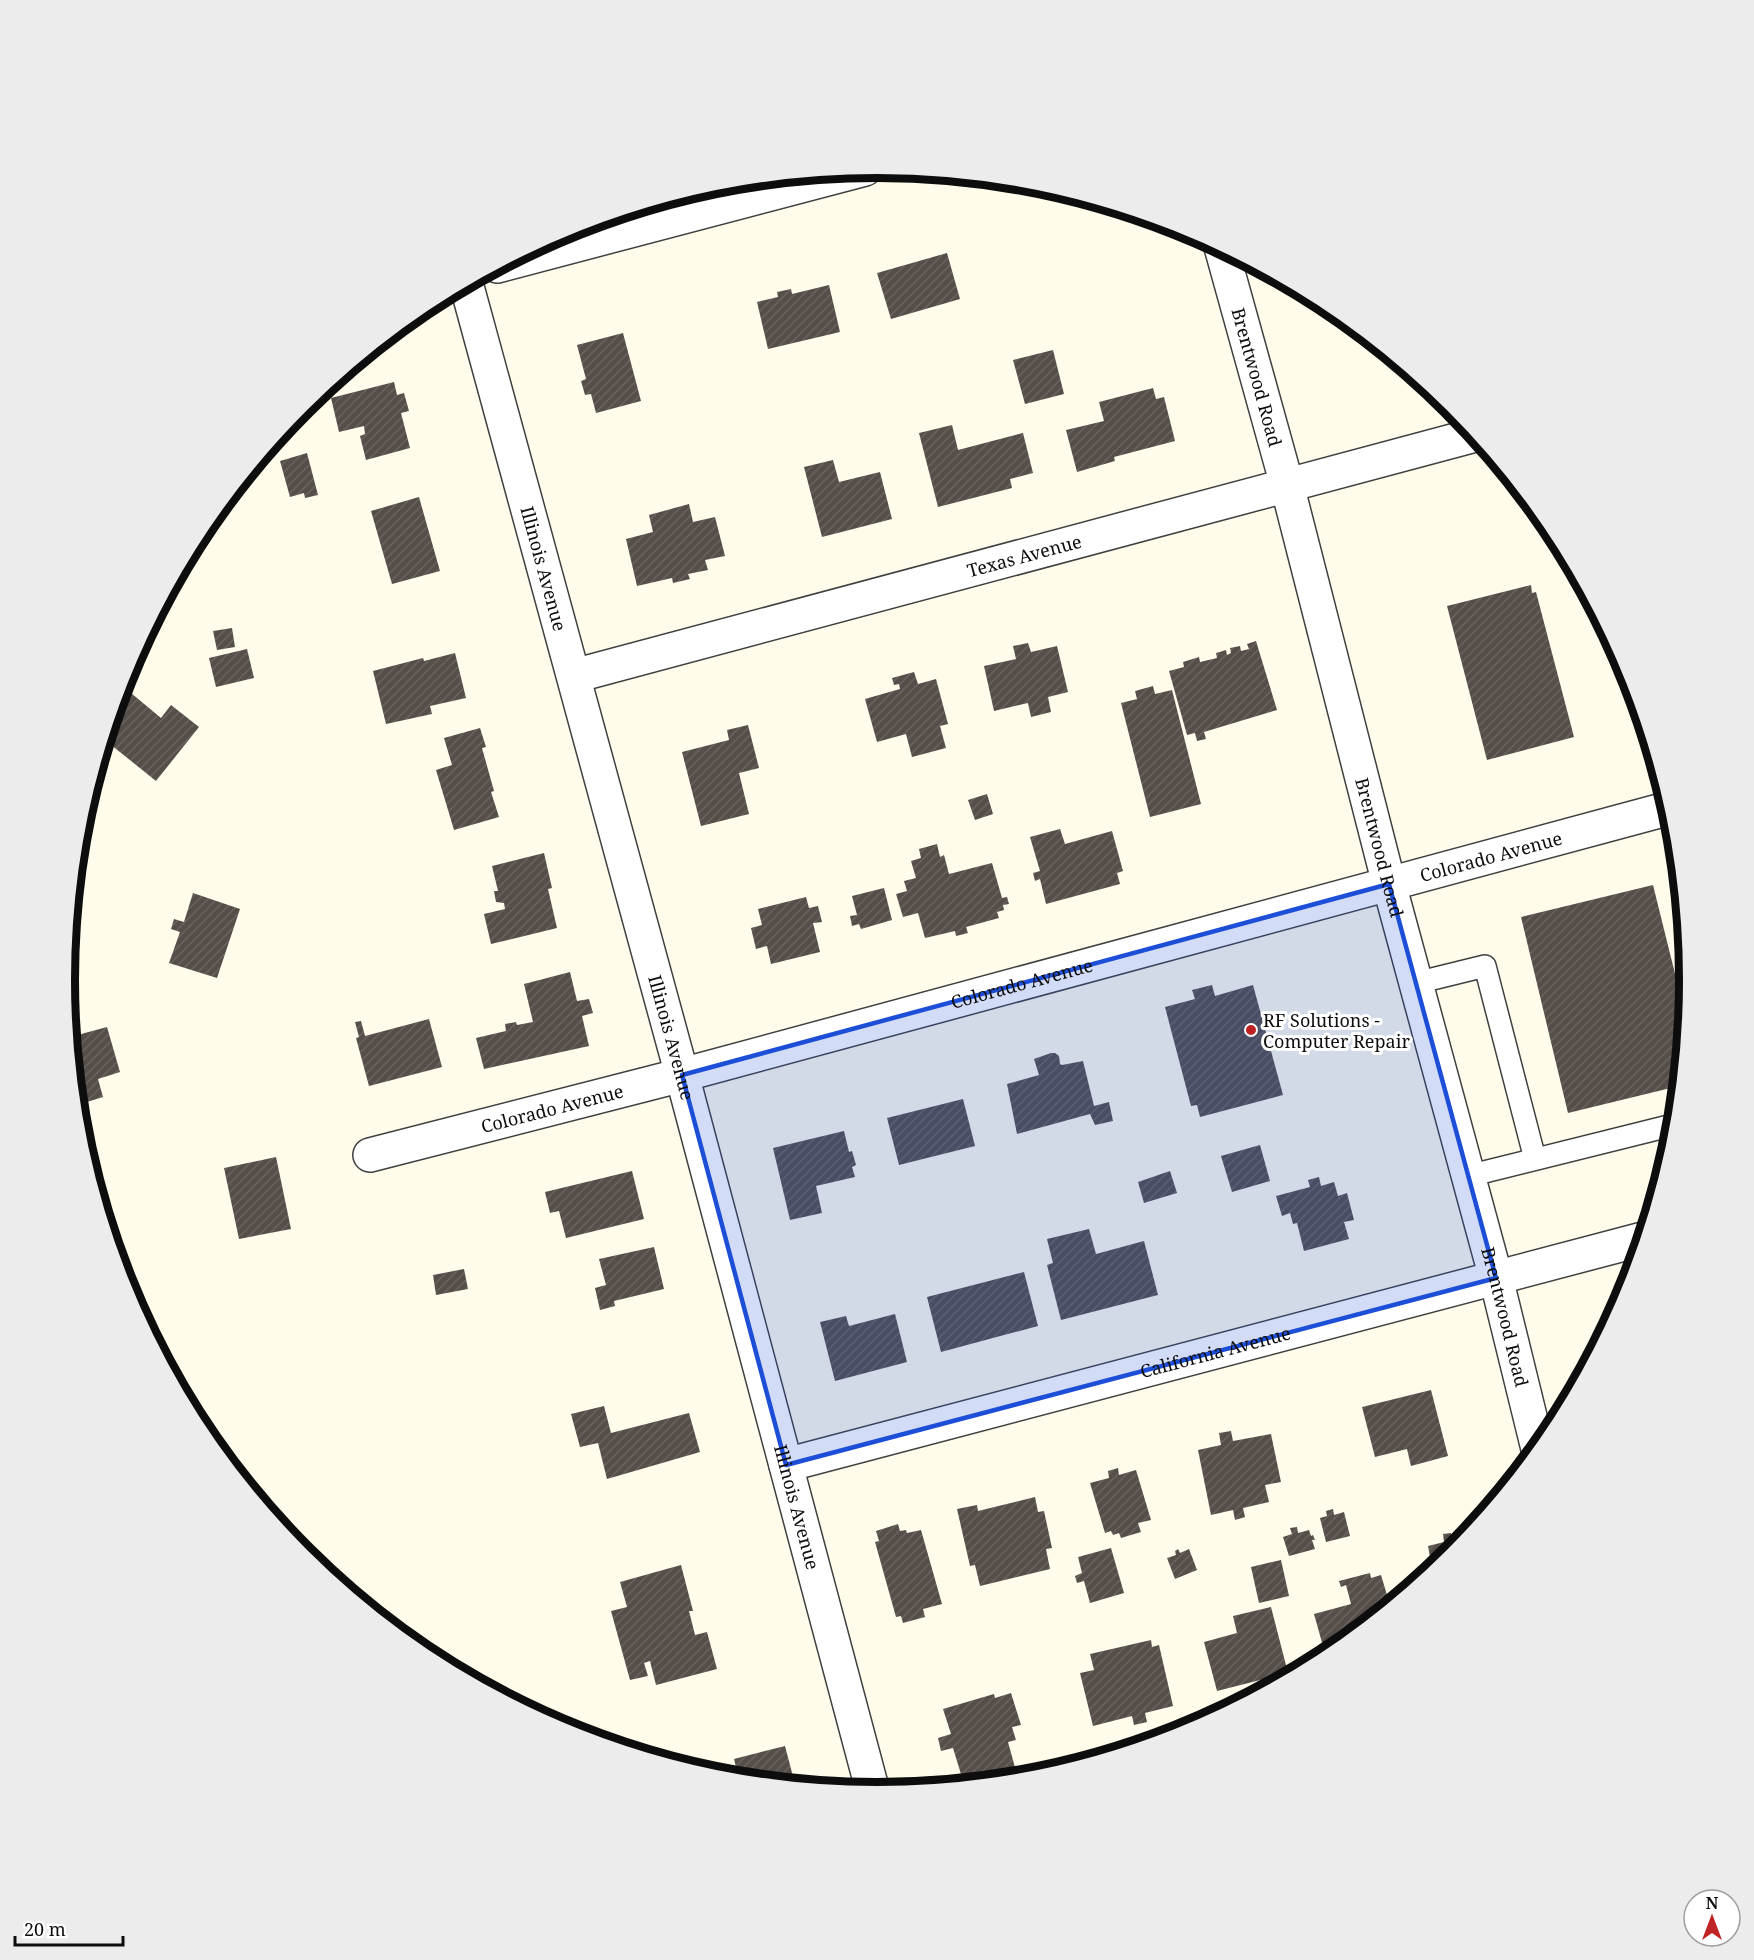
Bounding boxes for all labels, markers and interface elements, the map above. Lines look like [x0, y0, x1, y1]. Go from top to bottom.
street label: Brentwood Road [1226, 305, 1288, 449]
street label: Illinois Avenue [515, 503, 572, 634]
street label: Texas Avenue [964, 529, 1084, 582]
street label: Brentwood Road [1350, 775, 1409, 920]
street label: Colorado Avenue [1417, 826, 1565, 887]
street label: Colorado Avenue [948, 953, 1095, 1014]
street label: Illinois Avenue [643, 972, 700, 1103]
place label: RF Solutions - Computer Repair [1263, 1008, 1410, 1053]
marker: RF Solutions - Computer Repair [1244, 1023, 1258, 1037]
street label: Colorado Avenue [478, 1079, 626, 1138]
street label: Brentwood Road [1476, 1244, 1534, 1389]
street label: California Avenue [1137, 1320, 1293, 1383]
street label: Illinois Avenue [769, 1442, 825, 1572]
north arrow [1682, 1888, 1742, 1948]
text: N [1706, 1892, 1719, 1914]
scale bar [15, 1909, 123, 1947]
text: 20 m [24, 1917, 66, 1941]

